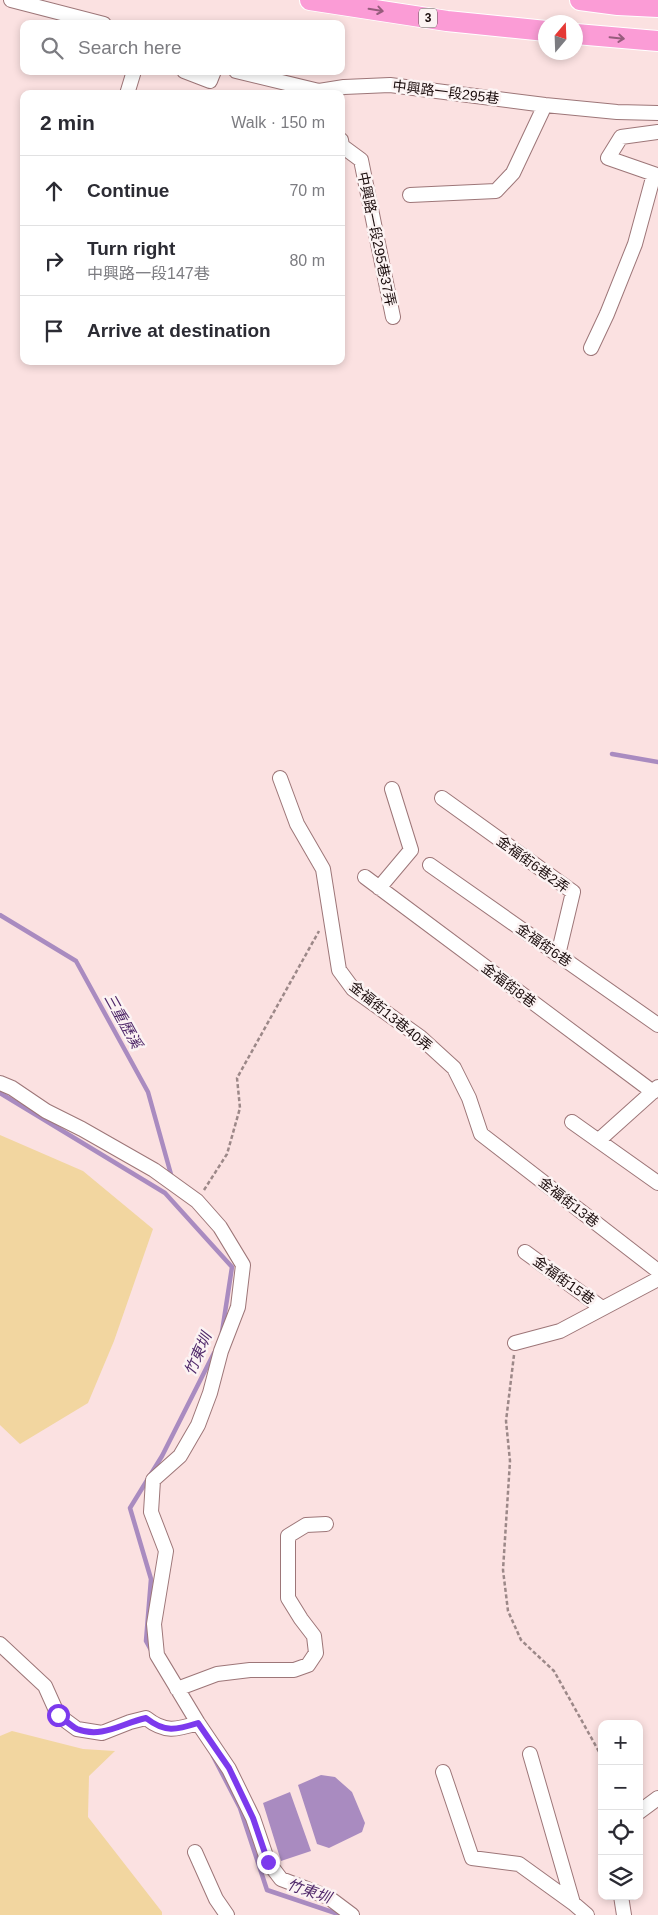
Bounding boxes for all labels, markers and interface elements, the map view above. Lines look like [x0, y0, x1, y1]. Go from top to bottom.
one-way arrow [367, 6, 383, 16]
road number: 3 [419, 8, 437, 28]
north arrow [538, 15, 583, 60]
search box [20, 20, 345, 75]
icon: search [38, 34, 66, 62]
one-way arrow [608, 34, 624, 43]
text: Search here [78, 37, 182, 58]
street label: 中興路一段295巷 [392, 78, 500, 106]
text: 2 min [40, 111, 95, 134]
text: Walk · 150 m [231, 114, 325, 131]
street label: 中興路一段295巷37弄 [355, 170, 399, 308]
icon: ahead [40, 177, 68, 205]
text: Continue [87, 180, 169, 201]
text: 70 m [289, 182, 325, 199]
text: Turn right [87, 238, 175, 259]
icon: right [40, 247, 68, 275]
text: 80 m [289, 252, 325, 269]
text: 中興路一段147巷 [87, 265, 210, 282]
icon: arrive [40, 317, 68, 345]
text: Arrive at destination [87, 320, 271, 341]
street label: 金福街6巷2弄 [494, 832, 572, 896]
street label: 金福街6巷 [513, 920, 575, 970]
street label: 金福街8巷 [479, 959, 539, 1011]
street label: 金福街13巷40弄 [347, 978, 435, 1054]
water label: 三重歷溪 [101, 990, 146, 1053]
street label: 金福街13巷 [536, 1174, 602, 1230]
street label: 金福街15巷 [530, 1252, 598, 1308]
water label: 竹東圳 [181, 1328, 215, 1378]
route start [47, 1704, 70, 1727]
map controls [598, 1720, 643, 1900]
button: + [598, 1720, 643, 1765]
button: − [598, 1765, 643, 1810]
button: locate [598, 1810, 643, 1855]
route end [257, 1851, 280, 1874]
button: layers [598, 1855, 643, 1900]
water label: 竹東圳 [285, 1875, 335, 1907]

